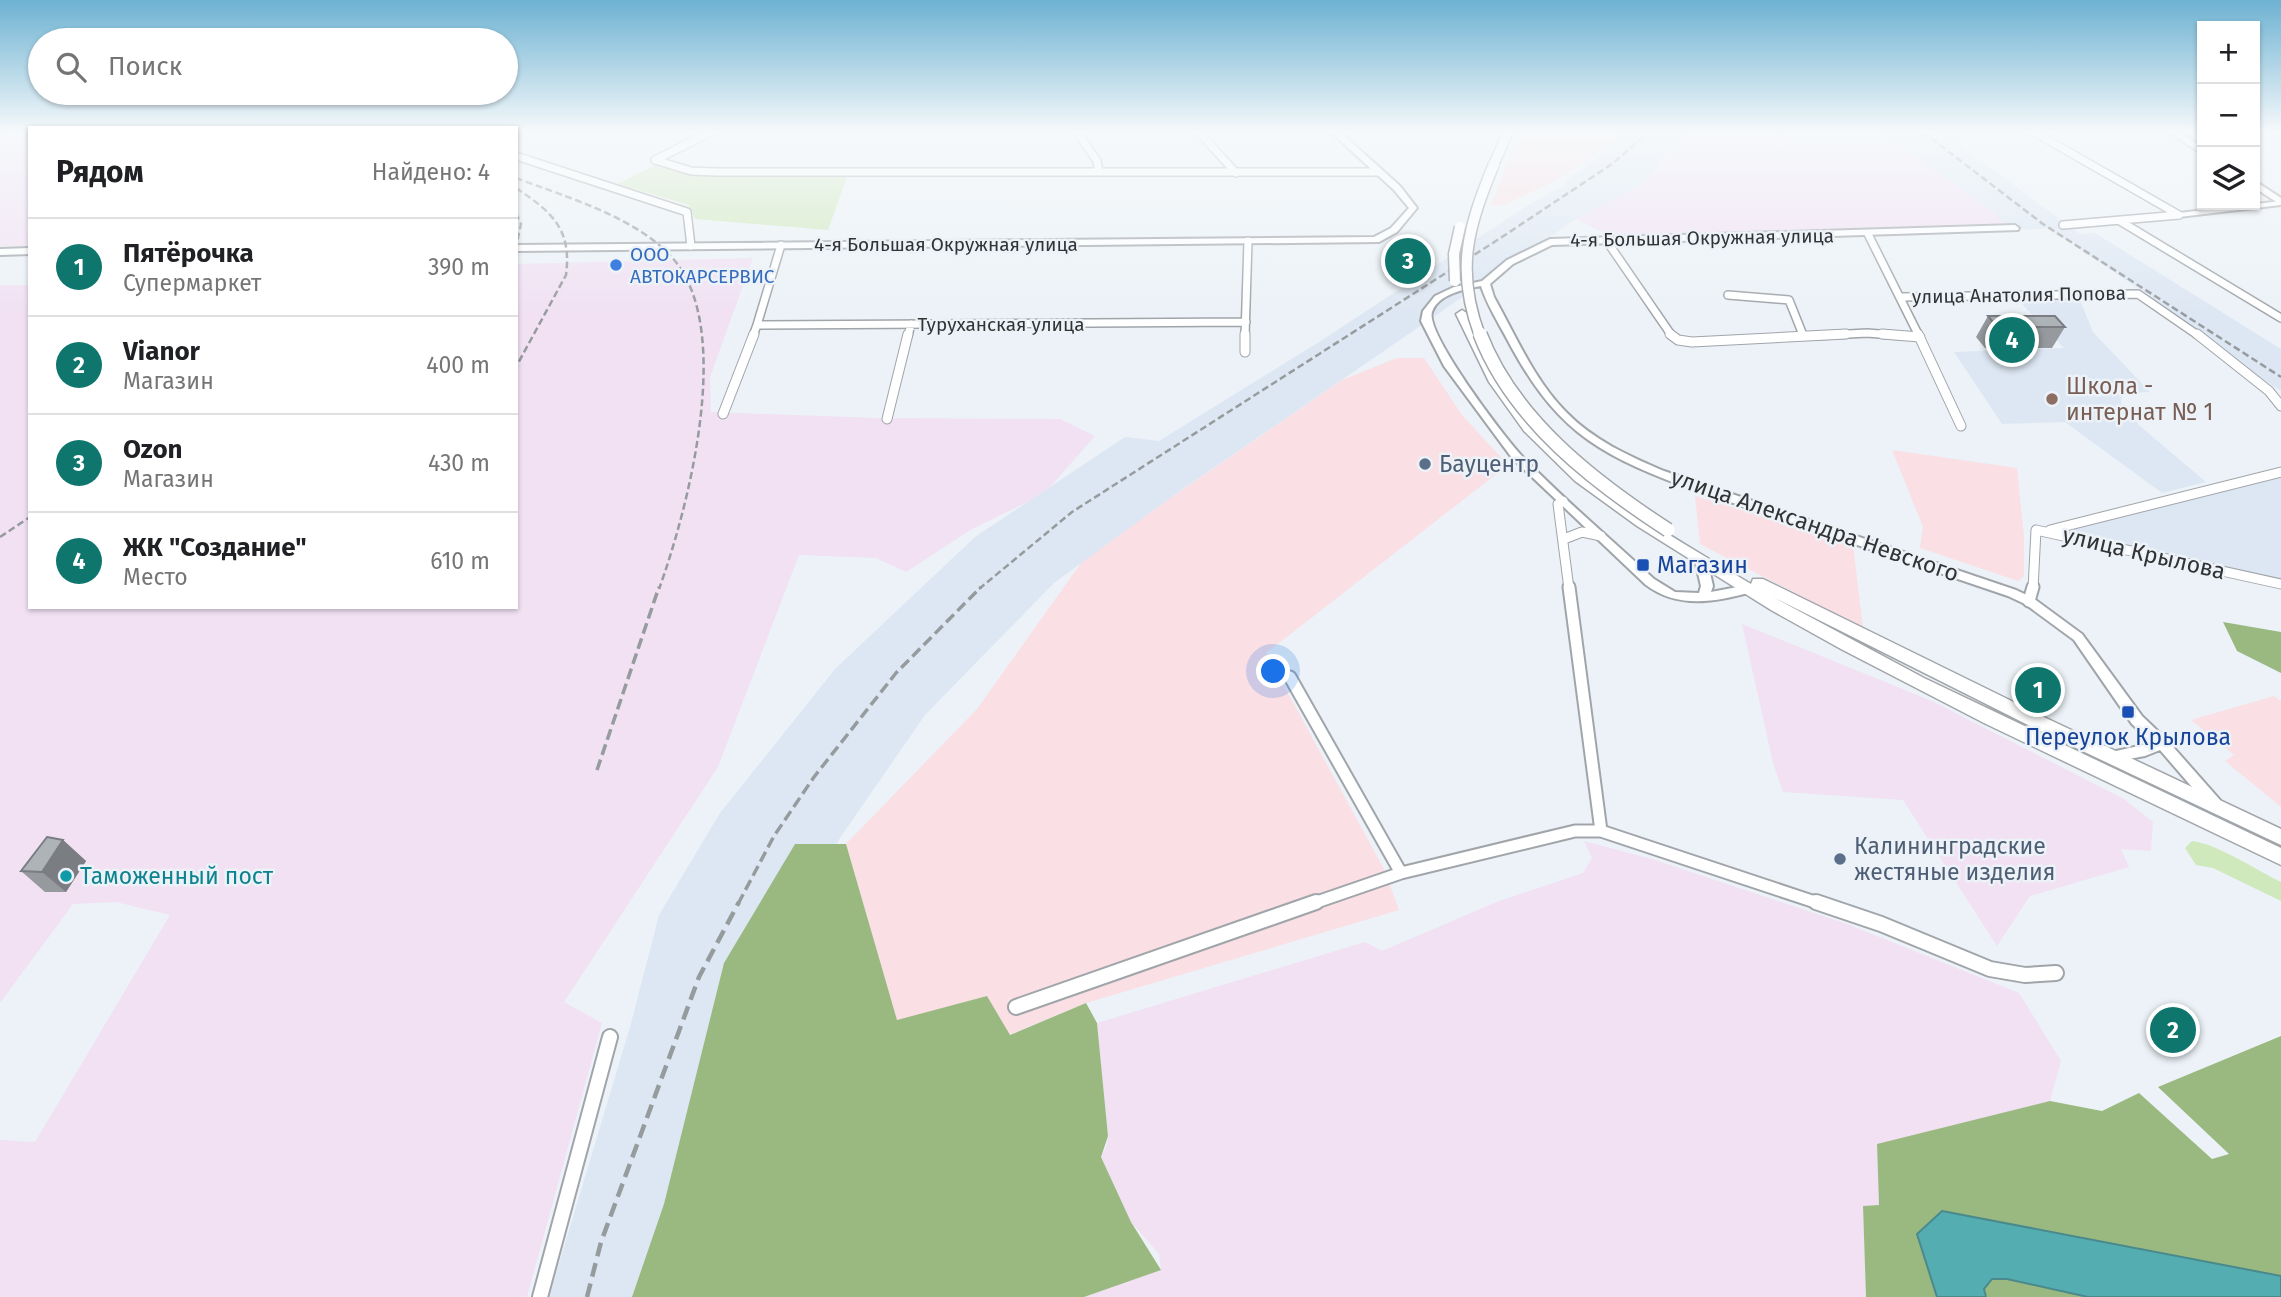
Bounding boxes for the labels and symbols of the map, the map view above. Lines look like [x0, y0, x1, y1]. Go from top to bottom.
street label: 4-я Большая Окружная улица [1570, 224, 1834, 252]
street label: 4-я Большая Окружная улица [814, 233, 1078, 256]
pin: 3 [1385, 235, 1431, 287]
place label: ООО АВТОКАРСЕРВИС [630, 243, 775, 288]
marker: ООО АВТОКАРСЕРВИС [608, 257, 624, 273]
street label: улица Анатолия Попова [1912, 282, 2126, 308]
street label: Туруханская улица [918, 313, 1084, 336]
pin: 4 [1989, 314, 2035, 366]
place label: Школа - интернат № 1 [2066, 372, 2213, 426]
marker: Школа - интернат № 1 [2044, 391, 2060, 407]
place label: Бауцентр [1439, 450, 1539, 478]
marker: Бауцентр [1417, 456, 1433, 472]
street label: улица Александра Невского [1667, 463, 1963, 587]
street label: улица Крылова [2060, 521, 2228, 585]
place label: Магазин [1657, 551, 1748, 579]
marker: Магазин [1635, 557, 1651, 573]
your location [1256, 654, 1290, 688]
pin: 1 [2015, 664, 2061, 716]
marker: Переулок Крылова [2120, 704, 2136, 720]
place label: Переулок Крылова [2025, 723, 2231, 751]
place label: Калининградские жестяные изделия [1854, 832, 2055, 886]
marker: Калининградские жестяные изделия [1832, 851, 1848, 867]
place label: Таможенный пост [80, 862, 274, 890]
marker: Таможенный пост [58, 868, 74, 884]
pin: 2 [2150, 1004, 2196, 1056]

